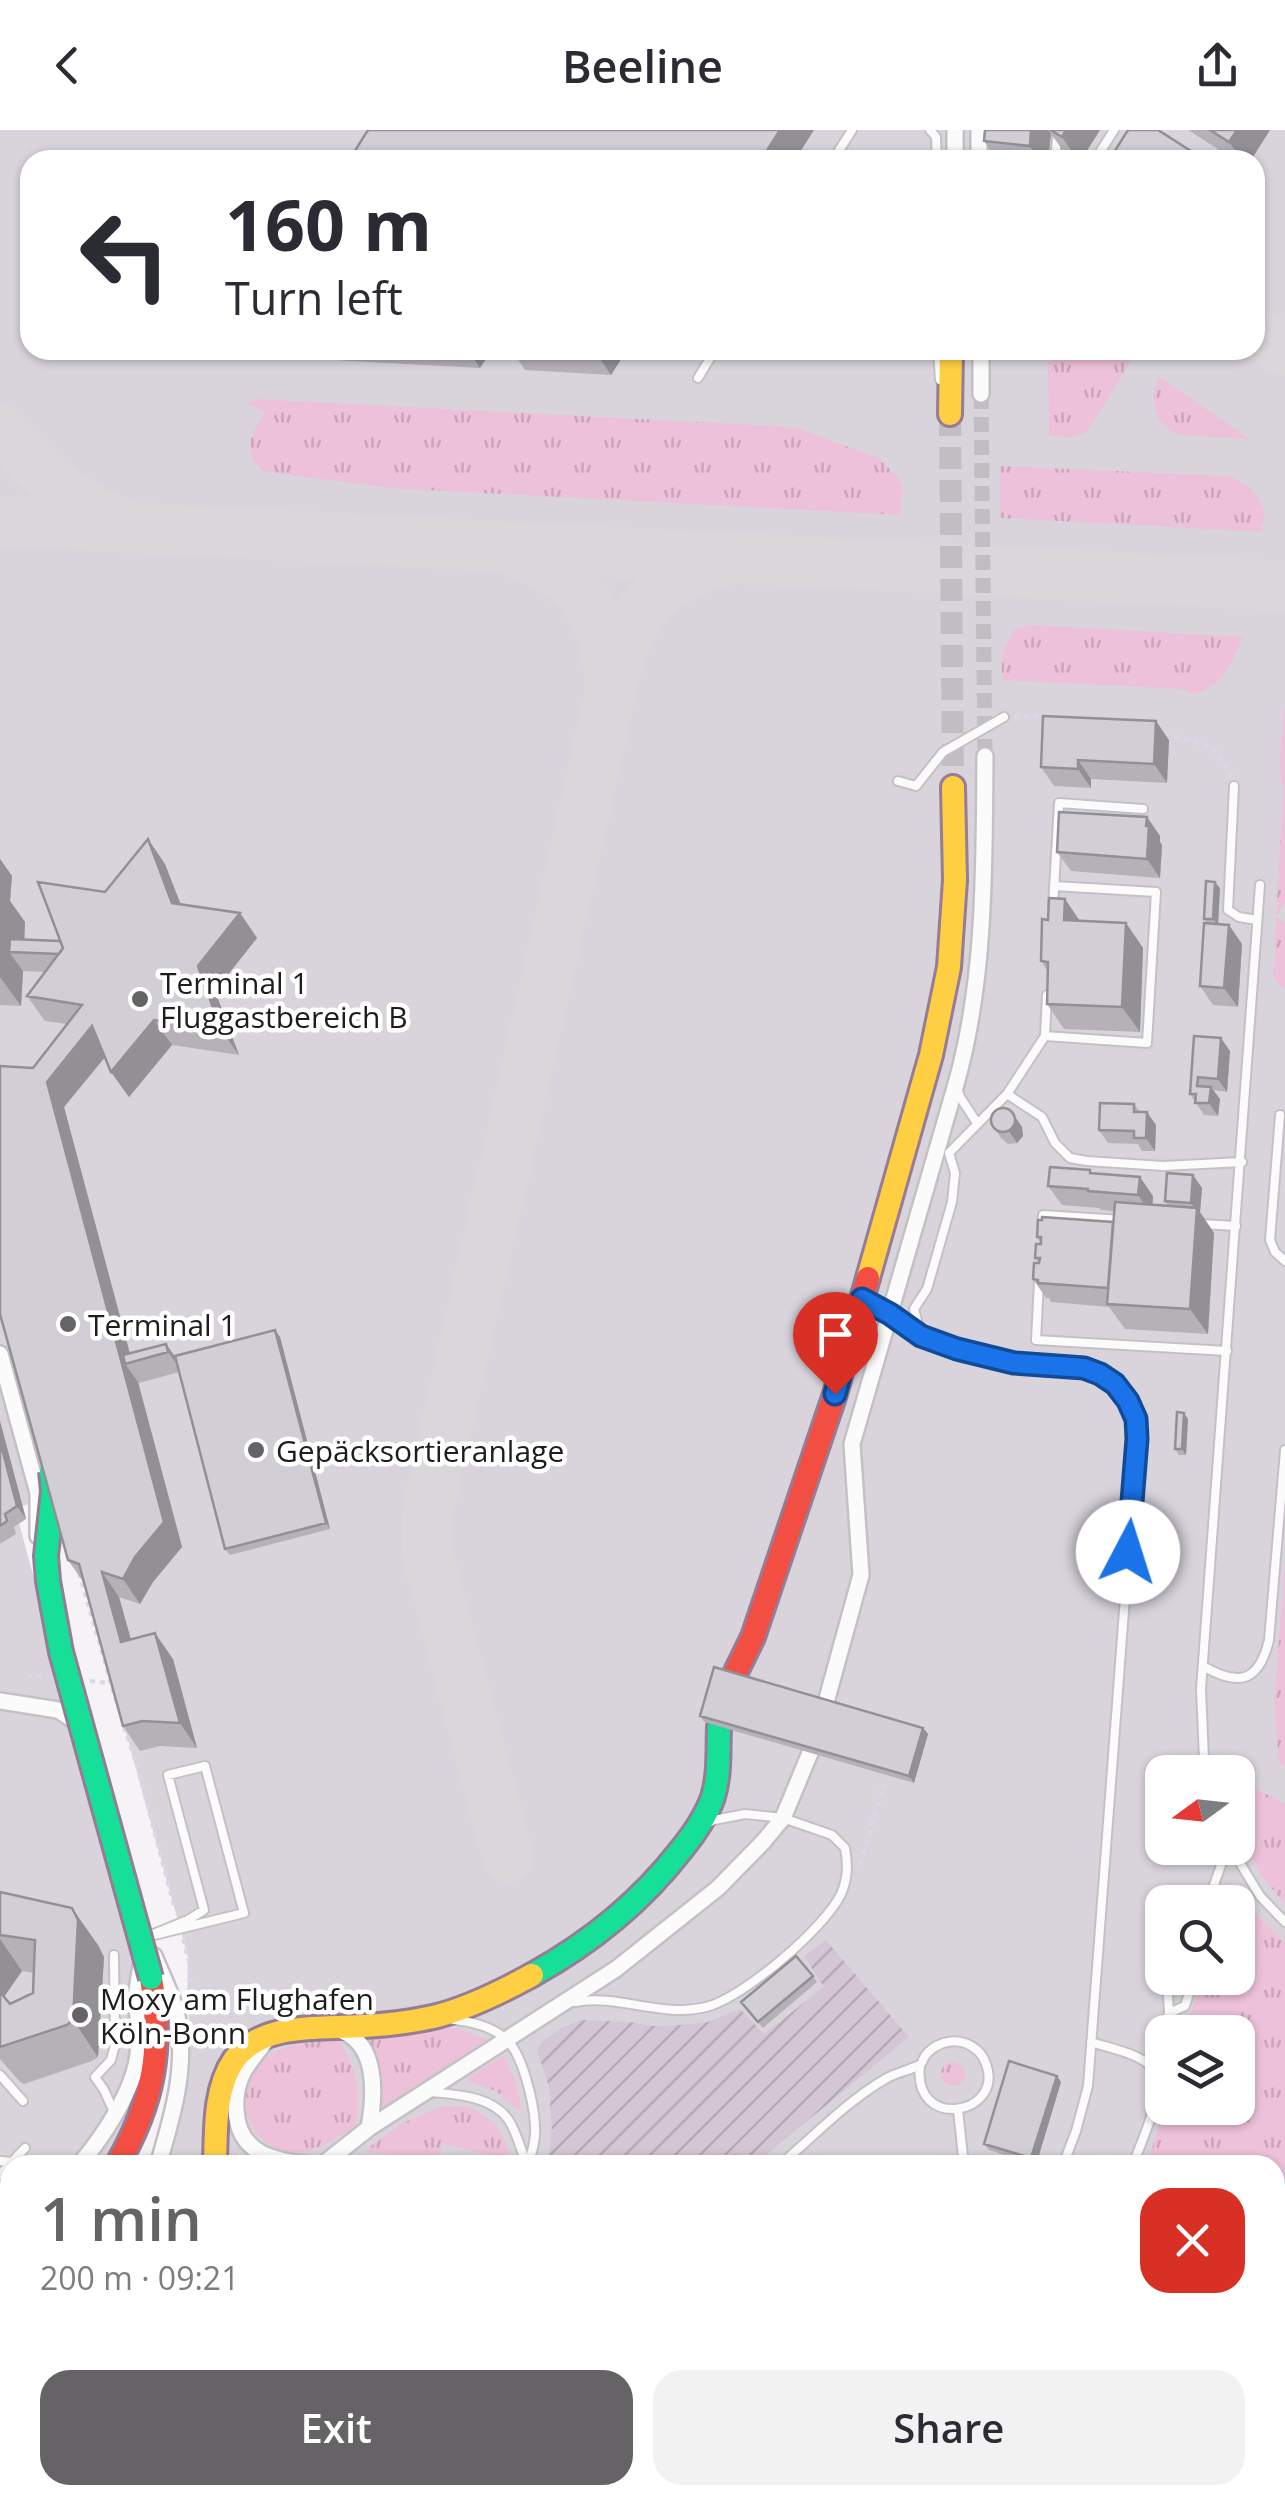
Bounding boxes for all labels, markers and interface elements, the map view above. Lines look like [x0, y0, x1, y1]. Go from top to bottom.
text: Beeline [562, 35, 723, 96]
icon: back [40, 38, 95, 93]
icon: share [1190, 38, 1245, 93]
text: 160 m [225, 176, 432, 272]
icon: left [60, 190, 190, 320]
text: Turn left [225, 267, 403, 328]
place label: Terminal 1 Fluggastbereich B [160, 962, 408, 1037]
marker: Terminal 1 Fluggastbereich B [129, 988, 151, 1010]
pin [793, 1292, 878, 1395]
place label: Terminal 1 [88, 1304, 237, 1345]
icon: arrive [808, 1307, 863, 1362]
marker: Terminal 1 [57, 1313, 79, 1335]
place label: Gepäcksortieranlage [276, 1430, 564, 1471]
marker: Gepäcksortieranlage [245, 1439, 267, 1461]
position arrow [1076, 1500, 1180, 1604]
north arrow [1145, 1755, 1255, 1865]
map controls [1145, 1755, 1255, 2125]
button: search [1145, 1885, 1255, 1995]
place label: Moxy am Flughafen Köln-Bonn [100, 1978, 374, 2053]
marker: Moxy am Flughafen Köln-Bonn [69, 2004, 91, 2026]
button: layers [1145, 2015, 1255, 2125]
text: 1 min [40, 2177, 202, 2259]
button: close [1140, 2188, 1245, 2293]
text: 200 m · 09:21 [40, 2256, 239, 2299]
button: Exit [40, 2370, 633, 2485]
button: Share [653, 2370, 1245, 2485]

